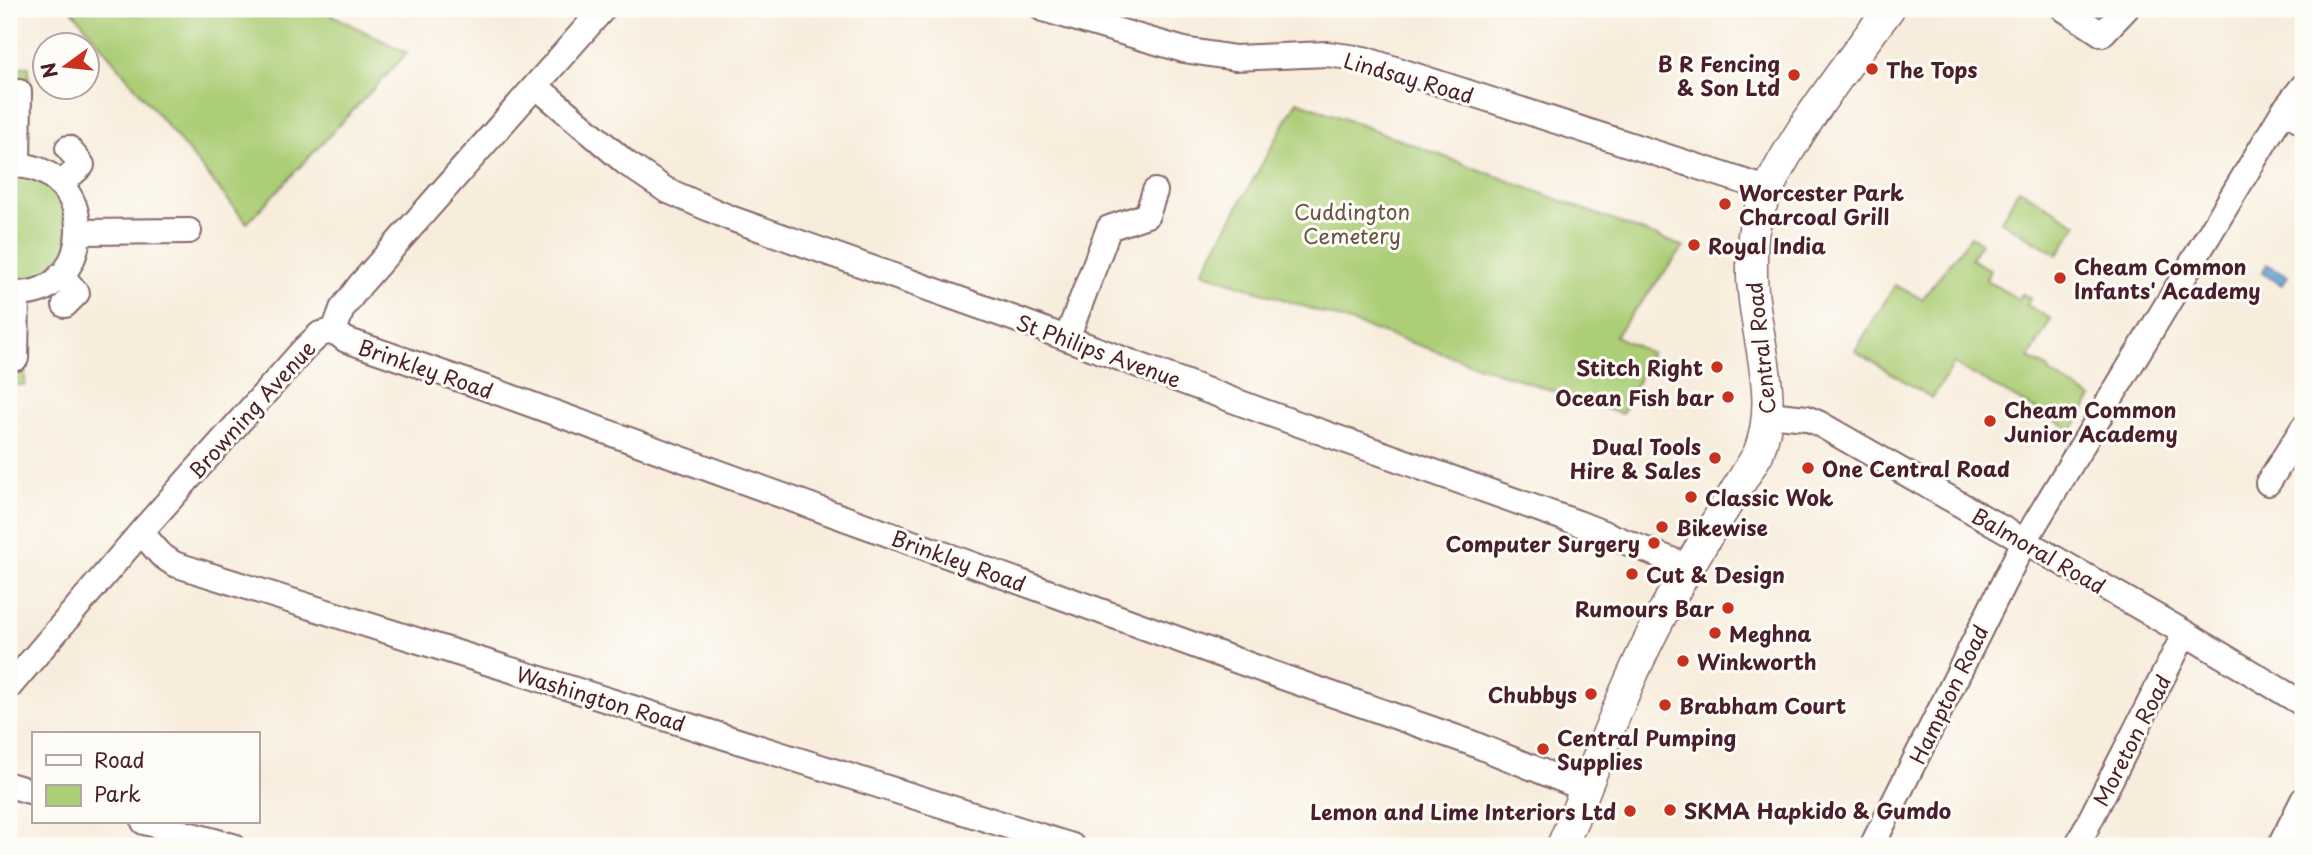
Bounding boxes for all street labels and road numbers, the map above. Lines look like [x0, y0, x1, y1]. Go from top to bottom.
street label: Lindsay Road [1340, 43, 1478, 111]
street label: Central Road [1737, 280, 1783, 416]
street label: St Philips Avenue [1012, 305, 1186, 395]
street label: Brinkley Road [354, 330, 498, 406]
street label: Browning Avenue [180, 333, 322, 485]
street label: Balmoral Road [1966, 499, 2112, 601]
street label: Brinkley Road [887, 521, 1031, 599]
street label: Hampton Road [1900, 619, 1996, 769]
street label: Washington Road [512, 657, 690, 739]
street label: Moreton Road [2084, 669, 2178, 811]

